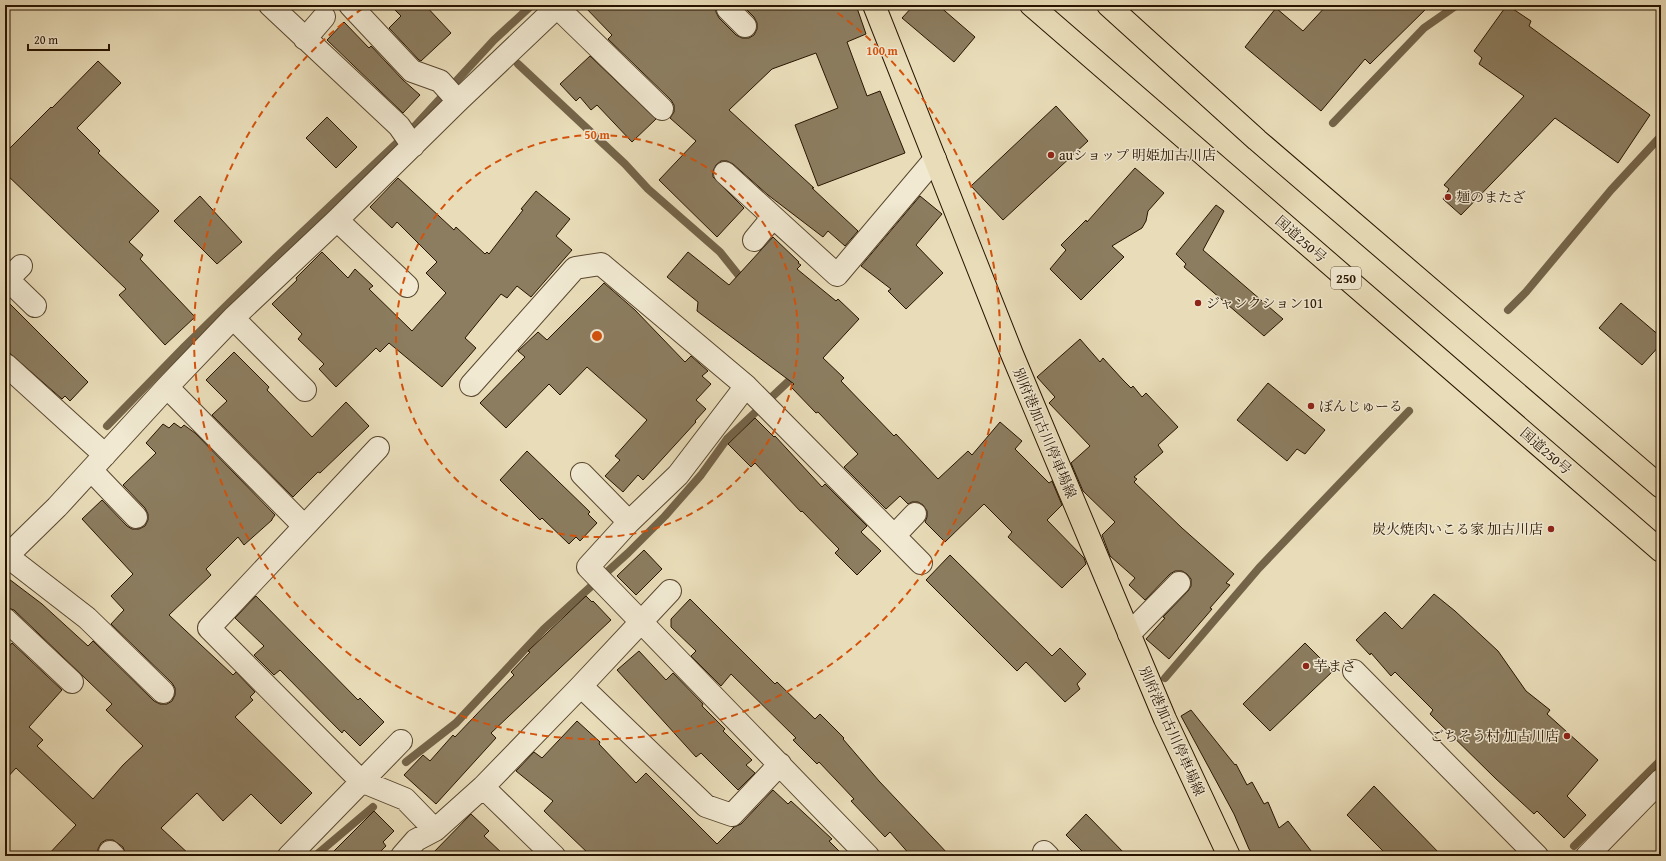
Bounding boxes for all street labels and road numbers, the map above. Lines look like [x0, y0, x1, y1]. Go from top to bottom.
street label: 国道250号 [1271, 211, 1331, 267]
road number: 250 [1331, 267, 1361, 289]
street label: 別府港加古川停車場線 [1008, 365, 1082, 501]
street label: 国道250号 [1516, 423, 1576, 479]
street label: 別府港加古川停車場線 [1134, 663, 1210, 799]

